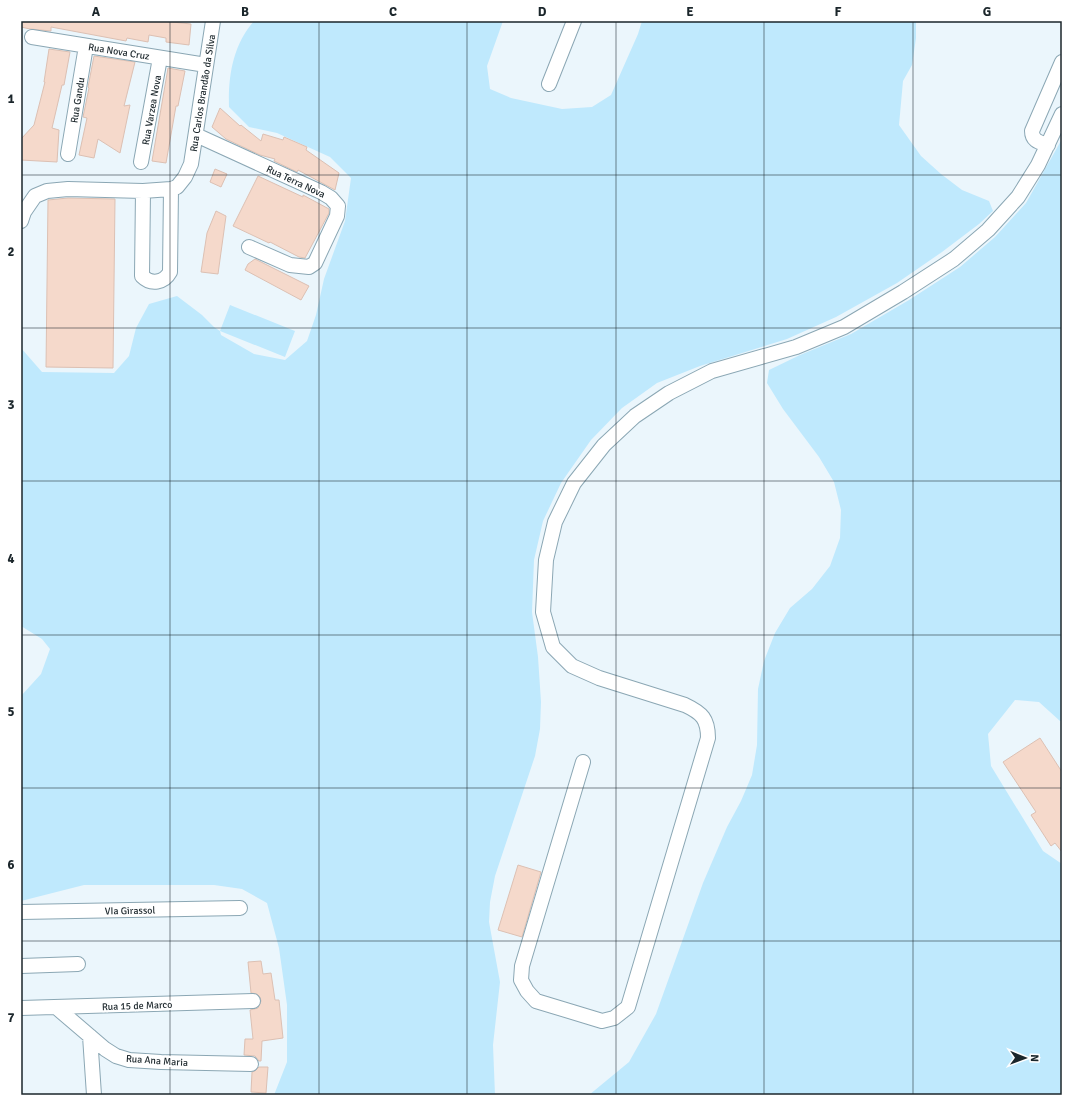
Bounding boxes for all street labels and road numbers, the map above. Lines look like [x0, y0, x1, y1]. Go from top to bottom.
street label: Rua Carlos Brandão da Silva [188, 33, 218, 153]
street label: Rua Nova Cruz [87, 41, 151, 63]
street label: Rua Varzea Nova [140, 74, 164, 146]
street label: Rua Gandu [68, 76, 88, 124]
street label: Rua Terra Nova [264, 163, 327, 201]
street label: VIa Girassol [105, 905, 156, 917]
street label: Rua 15 de Marco [102, 999, 172, 1013]
street label: Rua Ana Maria [126, 1053, 188, 1069]

